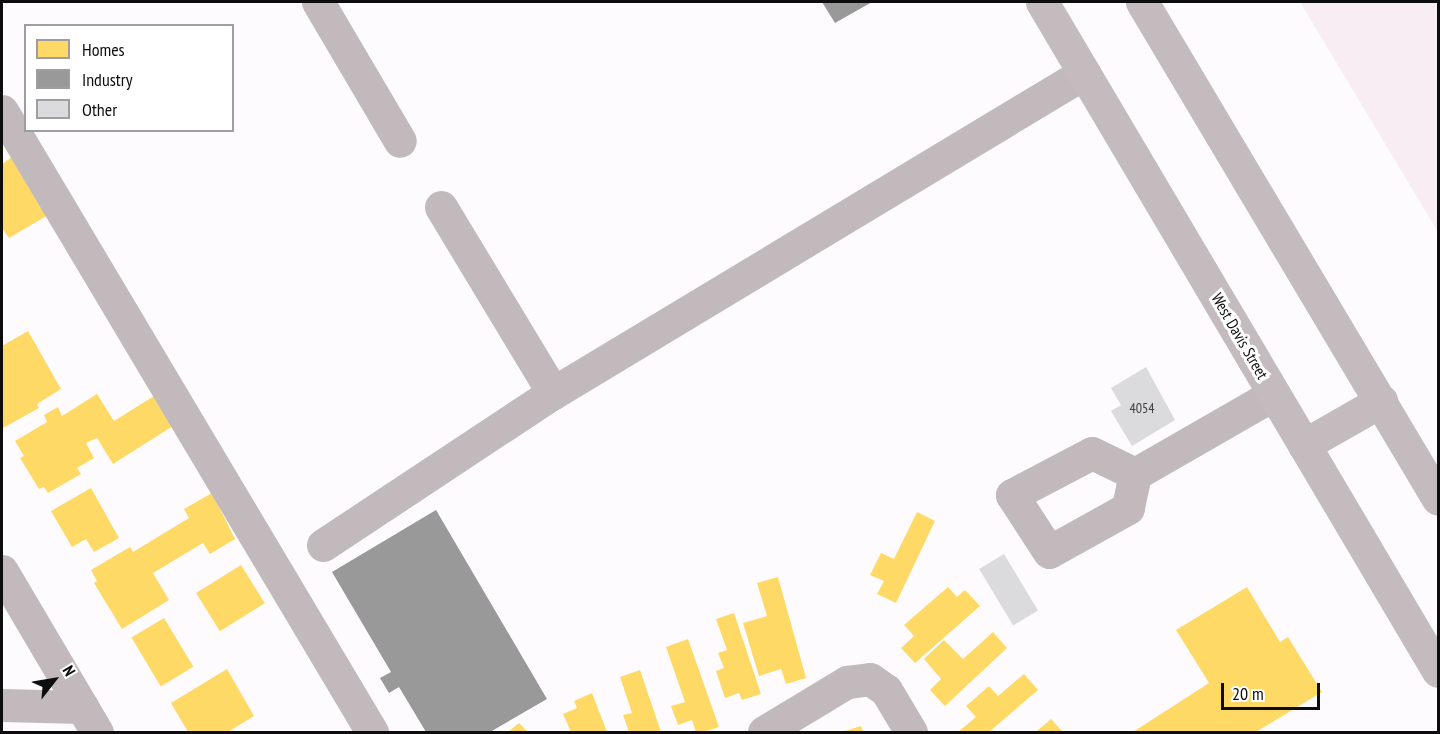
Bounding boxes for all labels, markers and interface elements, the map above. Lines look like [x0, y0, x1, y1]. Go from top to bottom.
legend [24, 24, 234, 132]
text: Homes [82, 38, 125, 61]
text: Industry [82, 68, 132, 91]
text: Other [82, 98, 117, 121]
street label: West Davis Street [1208, 289, 1272, 383]
house number: 4054 [1129, 400, 1155, 416]
north arrow [24, 650, 84, 710]
text: N [59, 662, 80, 680]
scale bar [1224, 671, 1323, 709]
text: 20 m [1232, 682, 1264, 705]

